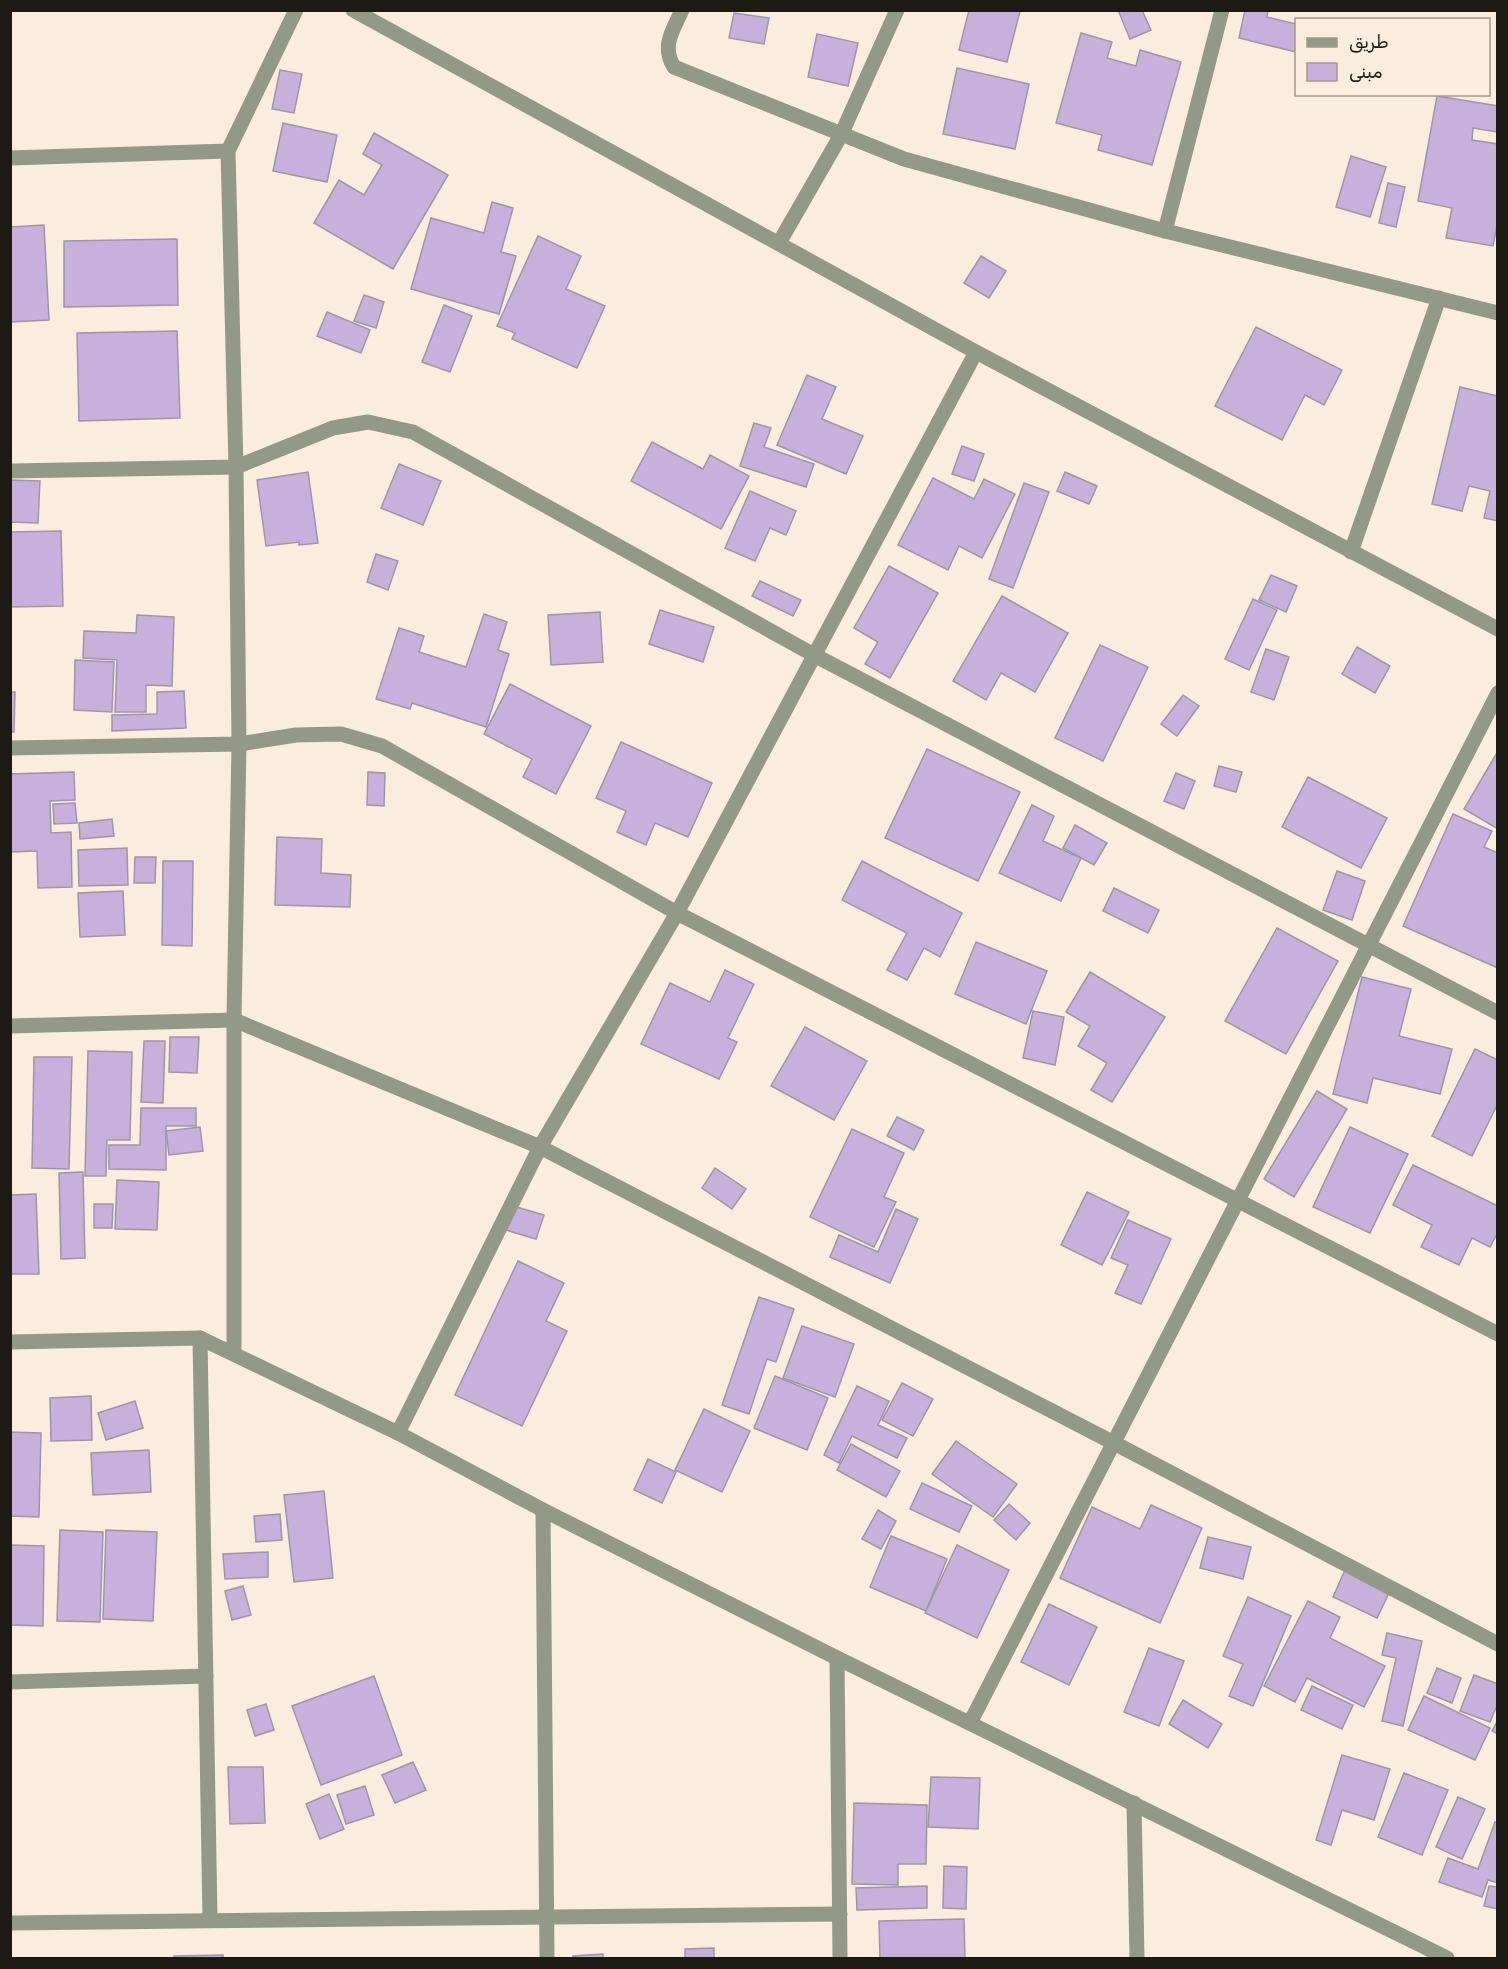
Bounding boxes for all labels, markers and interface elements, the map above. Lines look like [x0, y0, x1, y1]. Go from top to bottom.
legend [1295, 18, 1490, 96]
text: طريق [1349, 31, 1389, 53]
text: مبنى [1349, 61, 1383, 83]

